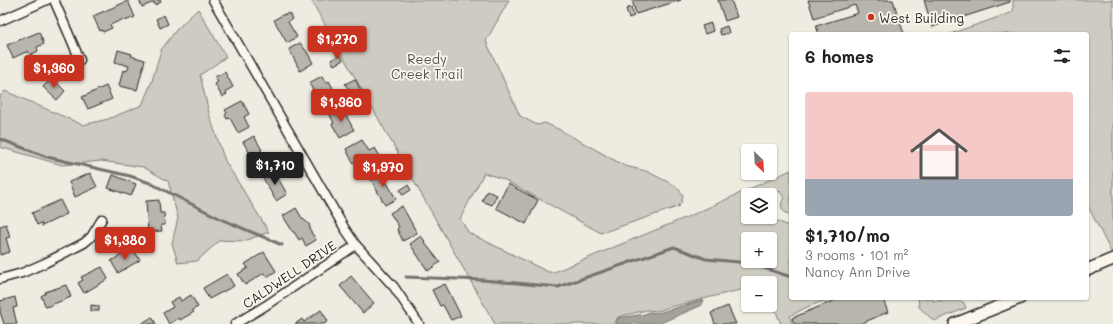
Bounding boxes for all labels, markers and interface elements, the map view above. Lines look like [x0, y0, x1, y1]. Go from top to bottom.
place label: West Building [879, 9, 964, 26]
marker: West Building [866, 12, 876, 22]
pin: $1,270 [304, 26, 370, 60]
text: $1,270 [317, 30, 357, 47]
text: 6 homes [805, 45, 874, 67]
icon: filters [1051, 45, 1073, 67]
park label: Reedy Creek Trail [391, 50, 463, 82]
pin: $1,360 [21, 55, 87, 89]
text: $1,360 [33, 59, 75, 76]
pin: $1,360 [308, 89, 374, 123]
text: $1,360 [320, 93, 362, 110]
icon: home [903, 118, 975, 190]
north arrow [741, 144, 777, 180]
map controls [741, 144, 777, 312]
pin: $1,710 [242, 152, 308, 186]
pin: $1,970 [350, 154, 416, 188]
text: $1,710 [255, 156, 295, 173]
text: $1,970 [362, 158, 404, 175]
button: layers [741, 188, 777, 224]
text: $1,710/mo [805, 224, 890, 246]
pin: $1,380 [92, 227, 158, 261]
text: $1,380 [104, 231, 146, 248]
button: + [741, 232, 777, 268]
street label: CALDWELL DRIVE [239, 236, 339, 312]
text: 3 rooms · 101 m² [805, 246, 908, 263]
text: Nancy Ann Drive [805, 263, 910, 280]
button: − [741, 276, 777, 312]

